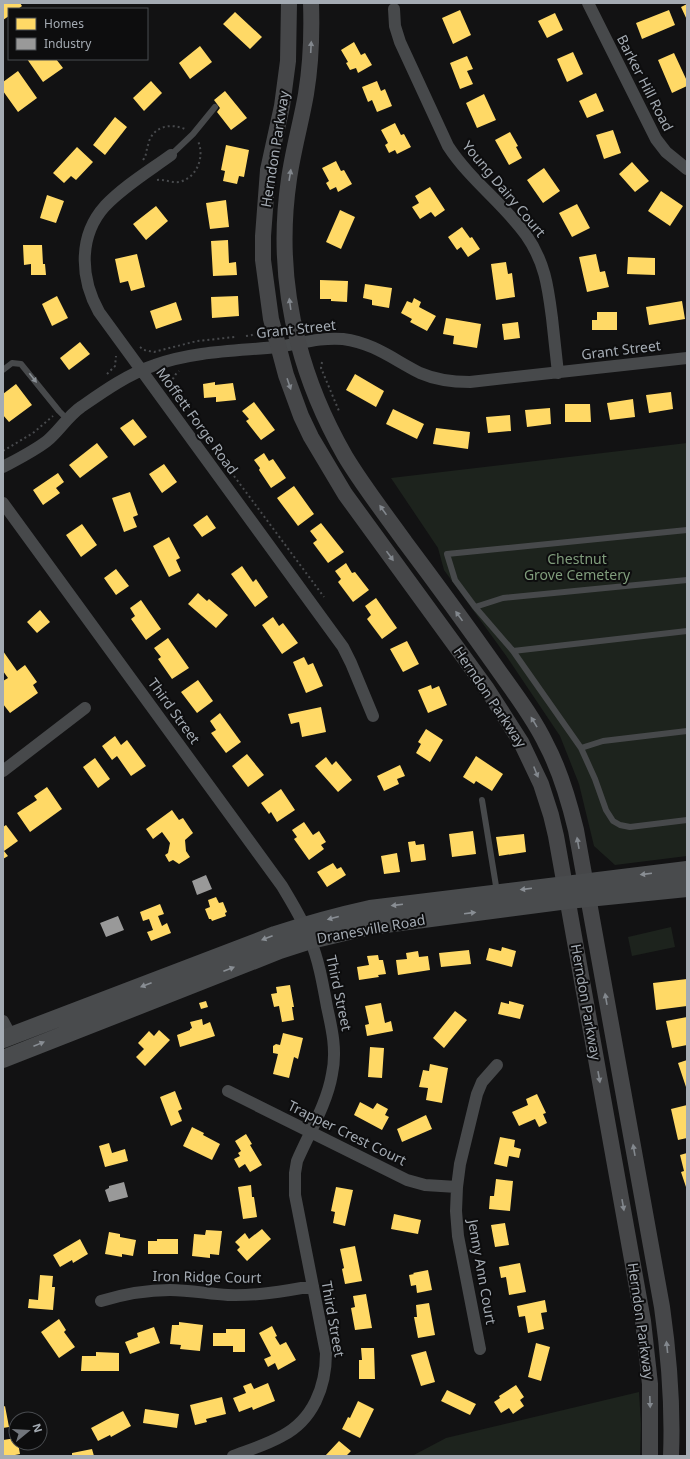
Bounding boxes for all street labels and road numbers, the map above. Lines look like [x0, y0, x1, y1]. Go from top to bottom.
street label: Barker Hill Road [613, 31, 678, 134]
street label: Herndon Parkway [256, 88, 293, 209]
street label: Young Dairy Court [458, 136, 550, 241]
street label: Grant Street [255, 315, 337, 342]
street label: Grant Street [580, 335, 662, 364]
street label: Moffett Forge Road [152, 363, 243, 478]
street label: Herndon Parkway [450, 643, 532, 752]
street label: Third Street [144, 674, 205, 747]
street label: Dranesville Road [315, 910, 427, 947]
street label: Herndon Parkway [567, 942, 606, 1062]
street label: Third Street [322, 953, 357, 1032]
street label: Trapper Crest Court [285, 1096, 410, 1169]
street label: Jenny Ann Court [464, 1216, 501, 1326]
street label: Herndon Parkway [624, 1261, 659, 1381]
street label: Iron Ridge Court [152, 1266, 262, 1287]
street label: Third Street [317, 1279, 350, 1358]

